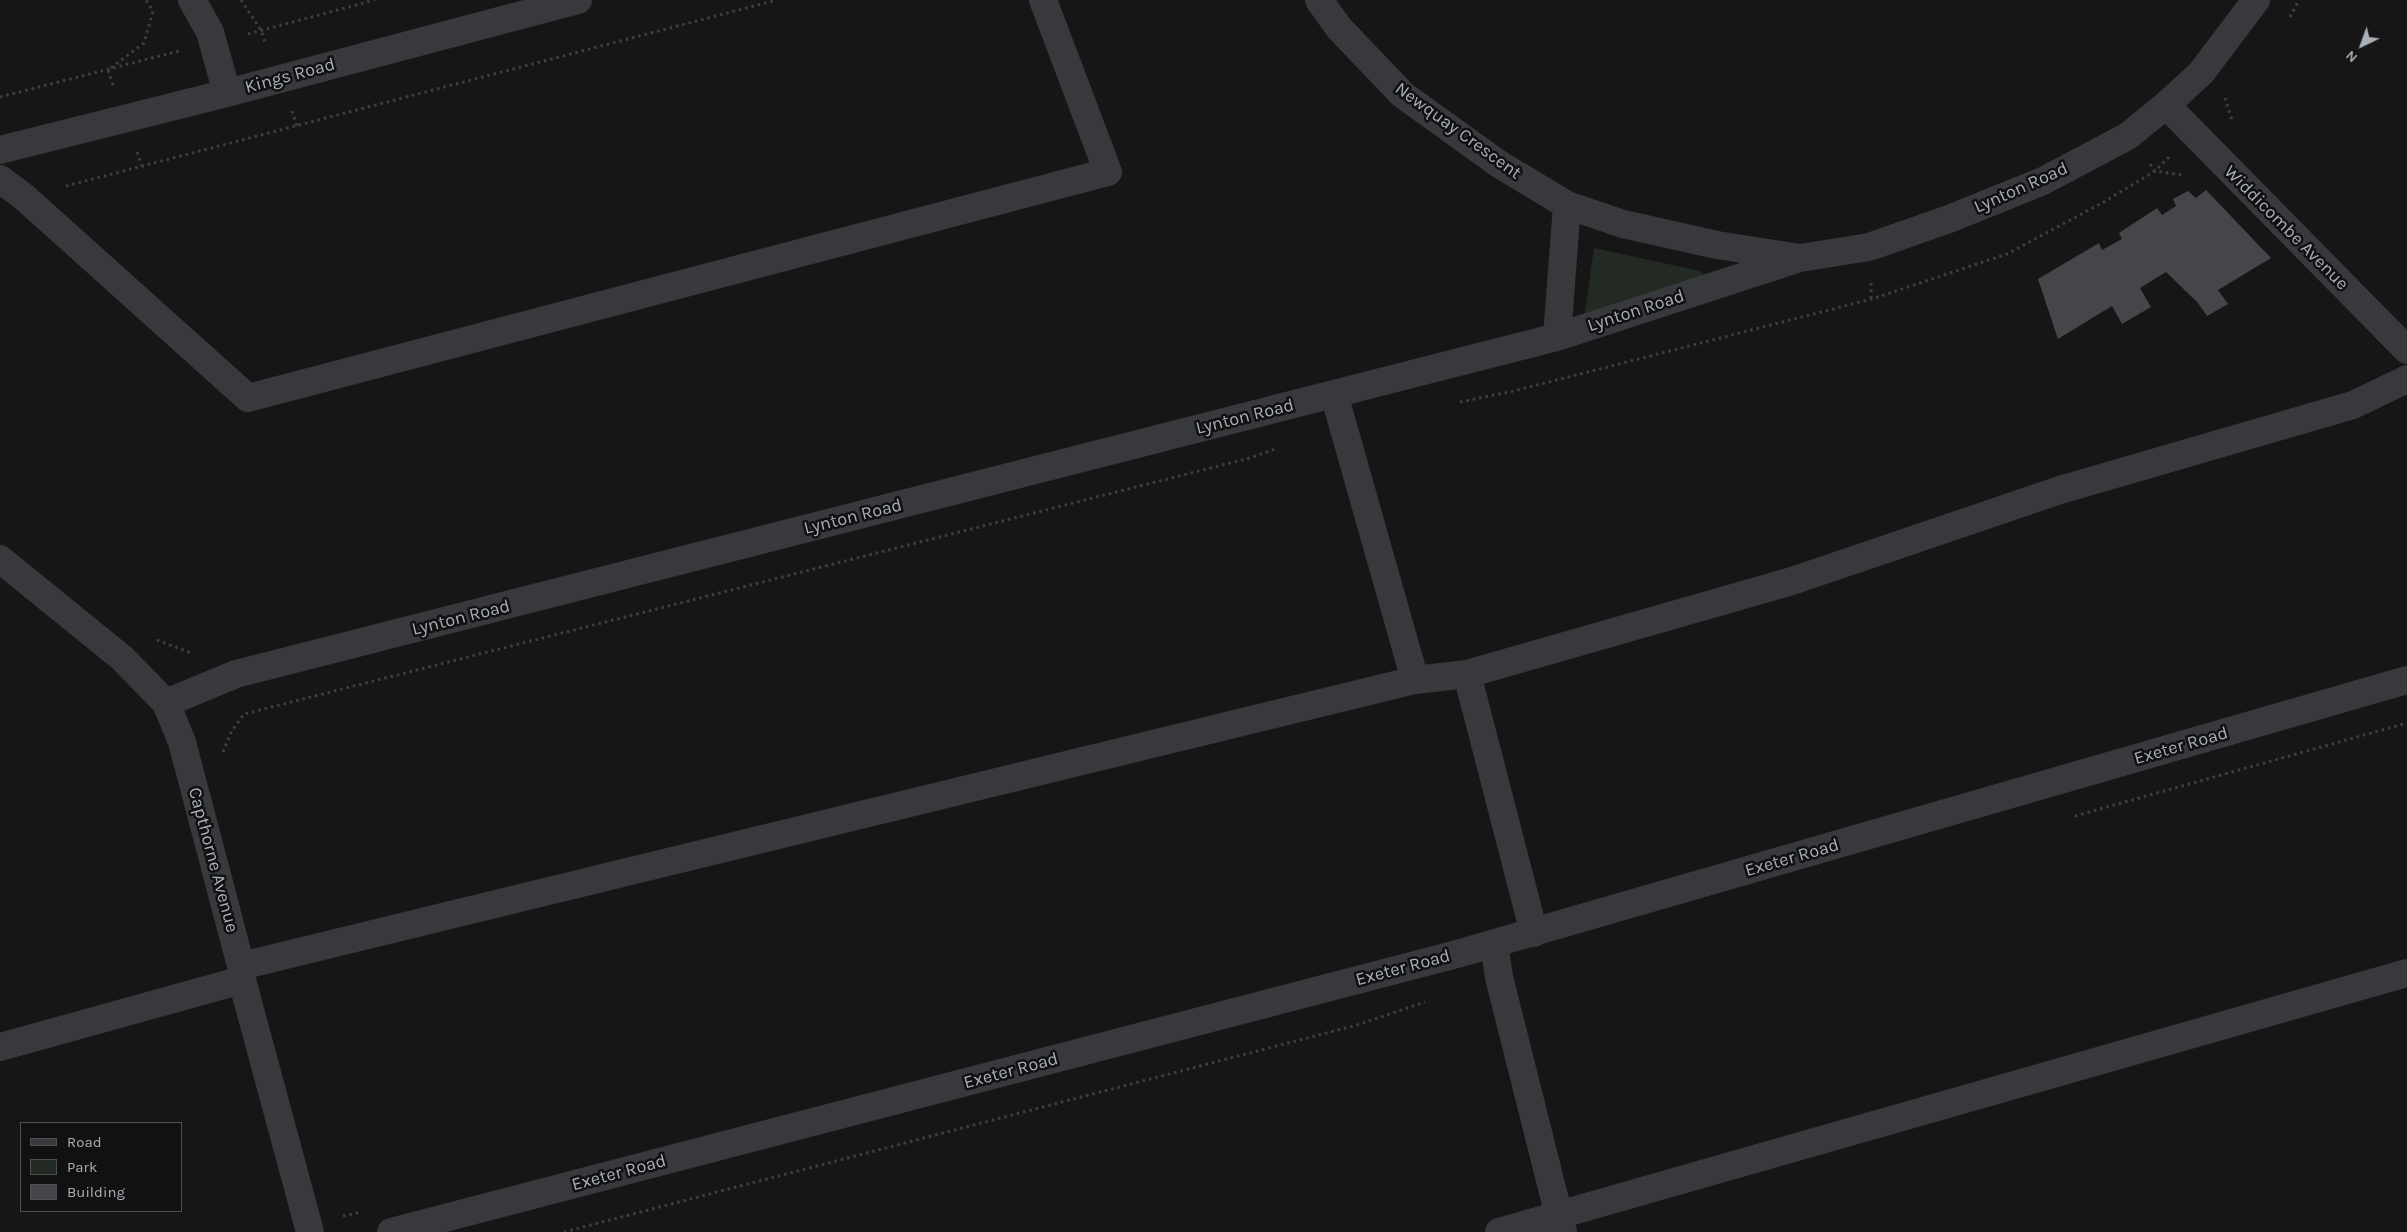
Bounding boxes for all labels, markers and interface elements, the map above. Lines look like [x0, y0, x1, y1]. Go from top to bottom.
north arrow [2337, 20, 2387, 70]
text: N [2342, 47, 2361, 66]
street label: Kings Road [243, 54, 337, 98]
street label: Newquay Crescent [1391, 78, 1525, 184]
street label: Lynton Road [1971, 158, 2071, 218]
street label: Widdicombe Avenue [2219, 161, 2353, 295]
street label: Lynton Road [1585, 285, 1687, 337]
street label: Lynton Road [1194, 394, 1296, 440]
street label: Lynton Road [802, 494, 904, 540]
street label: Lynton Road [410, 595, 512, 641]
street label: Exeter Road [2132, 722, 2230, 770]
street label: Capthorne Avenue [183, 785, 243, 935]
street label: Exeter Road [1743, 834, 1841, 882]
street label: Exeter Road [1353, 945, 1453, 991]
street label: Exeter Road [961, 1048, 1061, 1094]
legend [20, 1122, 182, 1212]
text: Road [67, 1133, 102, 1151]
street label: Exeter Road [569, 1150, 669, 1196]
text: Park [67, 1158, 97, 1176]
text: Building [67, 1183, 125, 1201]

